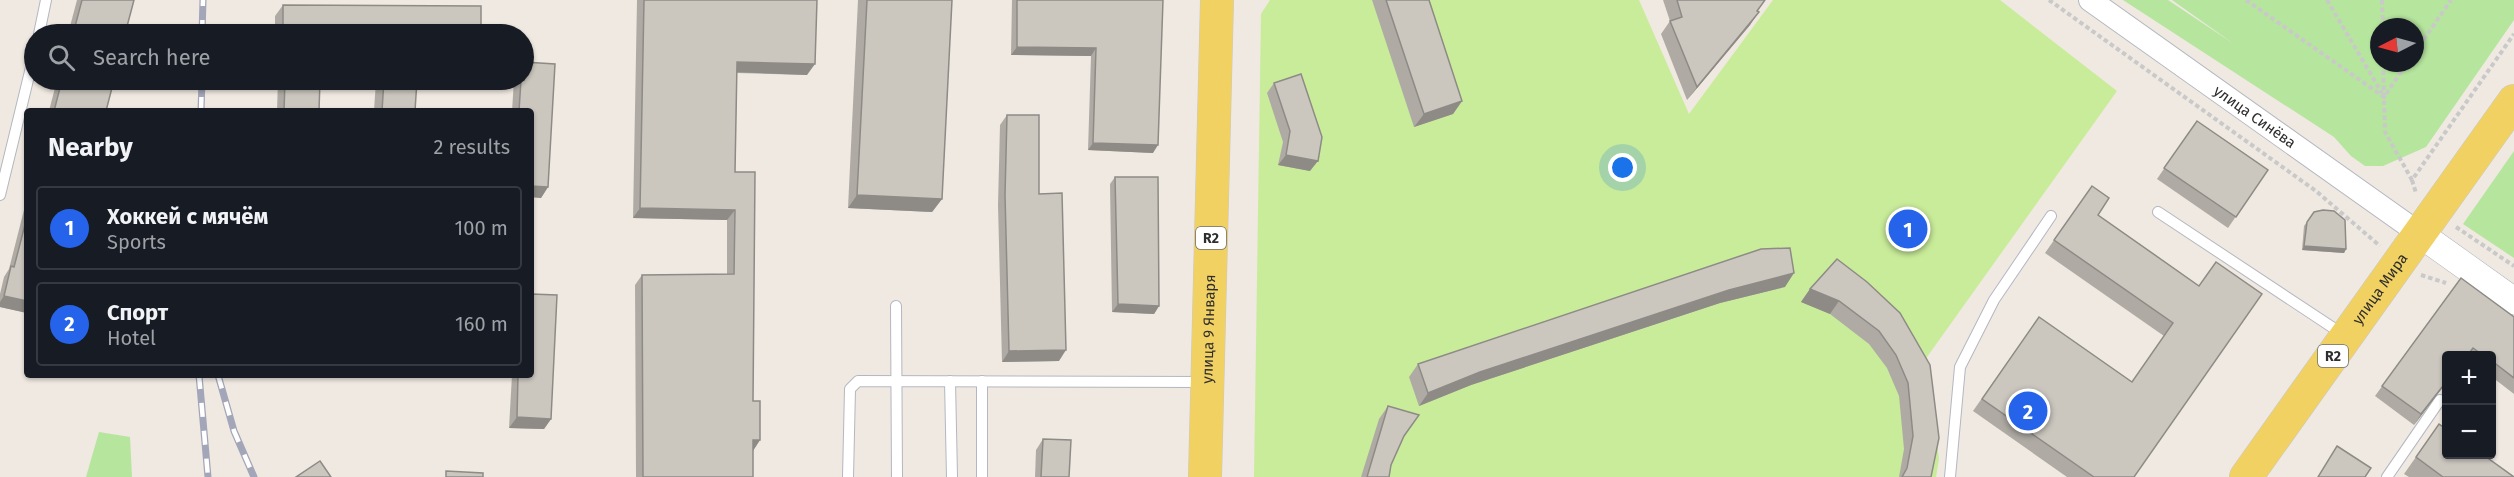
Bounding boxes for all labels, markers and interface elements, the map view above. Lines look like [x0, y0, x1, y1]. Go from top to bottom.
north arrow [2370, 18, 2424, 72]
search box [24, 24, 534, 90]
icon: search [45, 41, 78, 74]
text: Search here [93, 44, 211, 71]
street label: улица Синёва [2210, 82, 2299, 152]
text: Nearby [48, 132, 133, 163]
text: 2 results [433, 135, 510, 159]
your location [1608, 153, 1637, 182]
text: Хоккей с мячём [107, 203, 268, 230]
pin: 1 [1888, 206, 1928, 252]
text: 1 [65, 216, 74, 240]
text: 100 m [455, 216, 508, 240]
road number: R2 [1196, 227, 1226, 249]
text: Sports [107, 230, 166, 254]
street label: улица Мира [2349, 250, 2412, 328]
street label: улица 9 Января [1198, 274, 1219, 384]
text: Спорт [107, 299, 168, 326]
text: 2 [64, 312, 75, 336]
text: 160 m [455, 312, 508, 336]
text: Hotel [107, 326, 156, 350]
road number: R2 [2318, 345, 2348, 367]
map controls [2442, 351, 2496, 459]
button: + [2442, 351, 2496, 405]
pin: 2 [2008, 388, 2048, 434]
button: − [2442, 405, 2496, 459]

